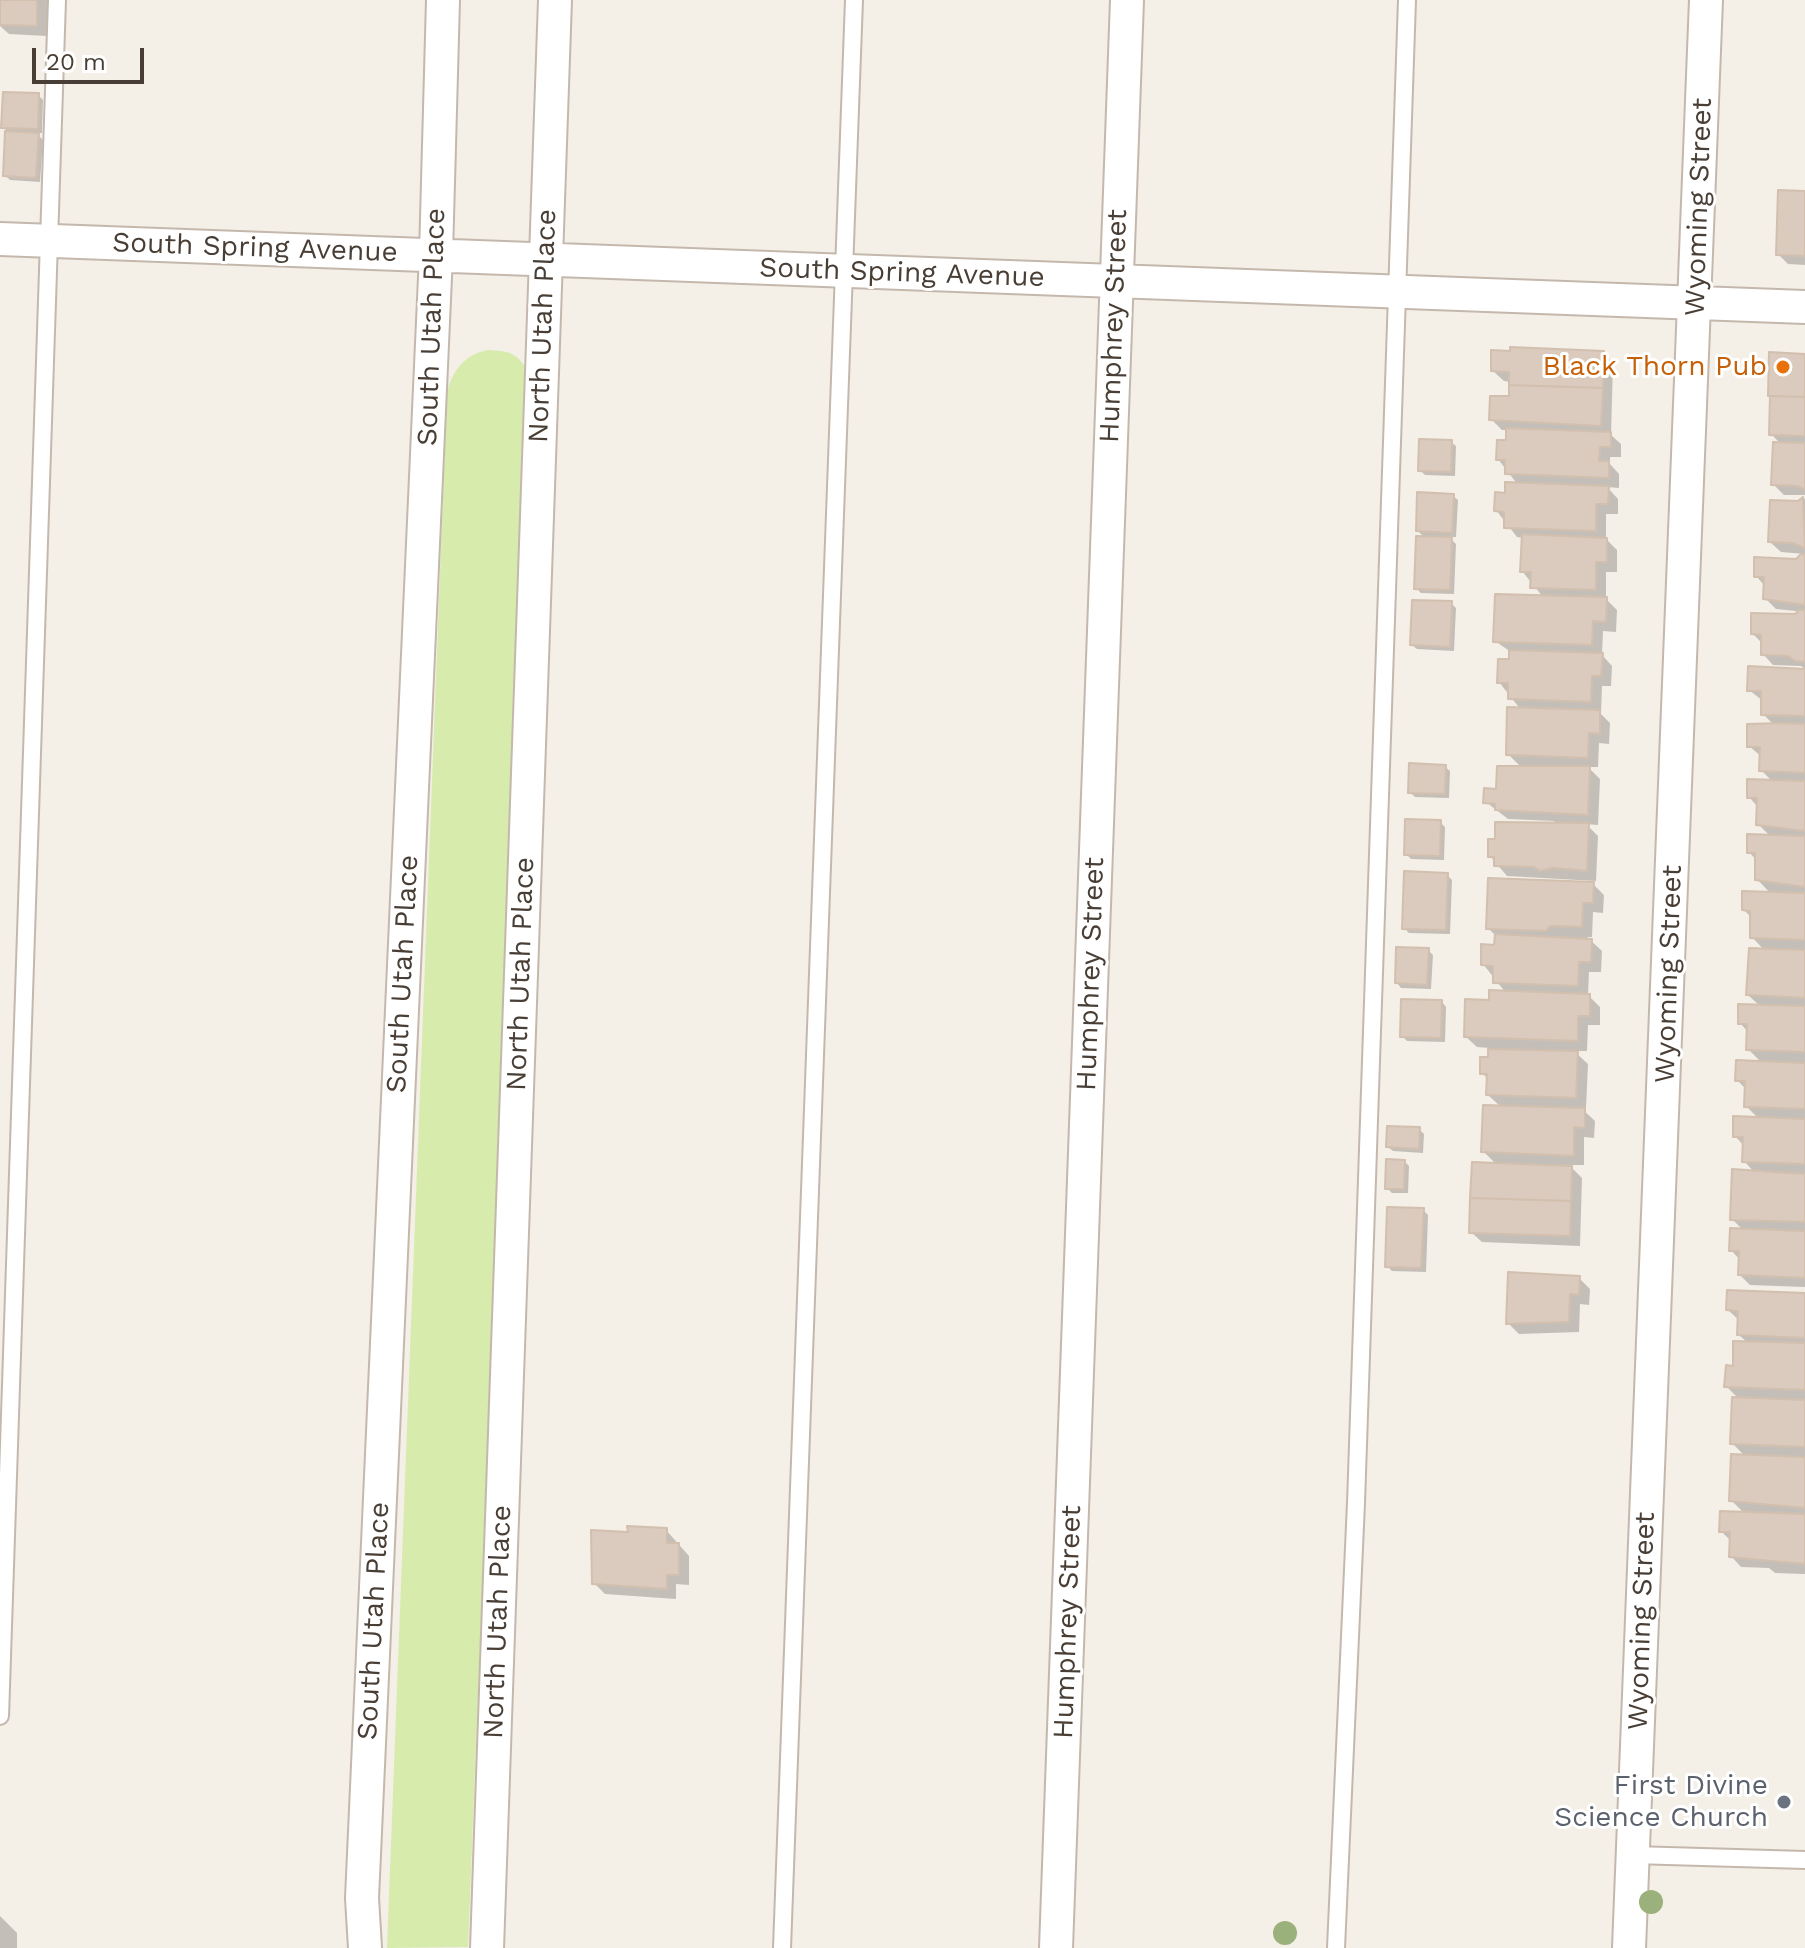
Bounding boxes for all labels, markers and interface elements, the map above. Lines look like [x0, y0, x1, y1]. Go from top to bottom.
scale bar [36, 32, 148, 82]
text: 20 m [46, 48, 106, 76]
street label: Wyoming Street [1678, 97, 1720, 317]
street label: South Utah Place [411, 207, 453, 447]
street label: North Utah Place [522, 209, 564, 443]
street label: Humphrey Street [1093, 209, 1135, 443]
street label: South Spring Avenue [112, 226, 398, 270]
street label: South Spring Avenue [759, 251, 1045, 295]
place label: Black Thorn Pub [1542, 350, 1767, 384]
marker: Black Thorn Pub [1774, 358, 1792, 376]
street label: South Utah Place [380, 854, 426, 1094]
street label: North Utah Place [500, 857, 542, 1091]
street label: Humphrey Street [1070, 857, 1112, 1091]
street label: Wyoming Street [1648, 864, 1690, 1084]
street label: South Utah Place [351, 1501, 397, 1741]
street label: North Utah Place [477, 1505, 519, 1739]
street label: Humphrey Street [1047, 1505, 1089, 1739]
street label: Wyoming Street [1621, 1511, 1663, 1731]
place label: First Divine Science Church [1554, 1769, 1768, 1835]
marker: First Divine Science Church [1775, 1793, 1793, 1811]

